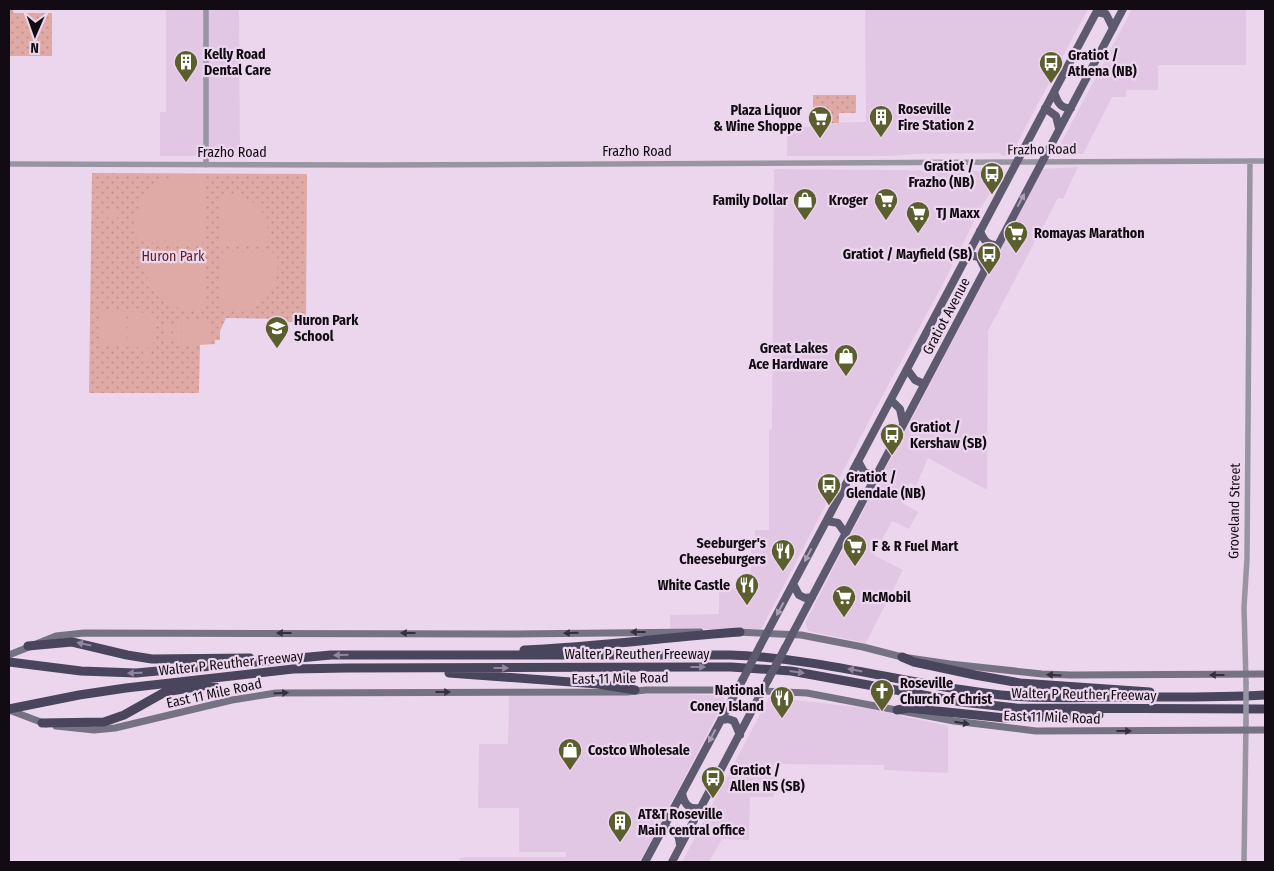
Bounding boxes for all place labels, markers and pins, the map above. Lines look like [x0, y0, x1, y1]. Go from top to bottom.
place label: Kelly Road Dental Care [204, 46, 271, 79]
place label: Gratiot / Athena (NB) [1067, 47, 1137, 80]
building icon: Kelly Road Dental Care [173, 49, 199, 83]
bus stop icon: Gratiot / Athena (NB) [1038, 50, 1064, 84]
place label: Roseville Fire Station 2 [898, 101, 975, 134]
place label: Plaza Liquor & Wine Shoppe [713, 102, 803, 135]
building icon: Roseville Fire Station 2 [868, 104, 894, 138]
supermarket icon: Plaza Liquor & Wine Shoppe [807, 105, 833, 139]
place label: Gratiot / Frazho (NB) [908, 158, 974, 191]
bus stop icon: Gratiot / Frazho (NB) [979, 161, 1005, 195]
shop icon: Family Dollar [792, 187, 818, 221]
supermarket icon: Kroger [873, 187, 899, 221]
place label: Family Dollar [713, 192, 789, 209]
place label: Kroger [829, 192, 869, 209]
supermarket icon: TJ Maxx [905, 200, 931, 234]
place label: TJ Maxx [936, 205, 980, 222]
supermarket icon: Romayas Marathon [1003, 220, 1029, 254]
place label: Romayas Marathon [1034, 225, 1145, 242]
bus stop icon: Gratiot / Mayfield (SB) [976, 241, 1002, 275]
place label: Gratiot / Mayfield (SB) [843, 246, 972, 263]
place label: Huron Park School [294, 312, 359, 345]
school or university icon: Huron Park School [264, 315, 290, 349]
place label: Great Lakes Ace Hardware [748, 340, 828, 373]
shop icon: Great Lakes Ace Hardware [833, 343, 859, 377]
place label: Gratiot / Kershaw (SB) [910, 419, 986, 452]
bus stop icon: Gratiot / Kershaw (SB) [879, 422, 905, 456]
place label: Gratiot / Glendale (NB) [846, 469, 925, 502]
bus stop icon: Gratiot / Glendale (NB) [816, 472, 842, 506]
supermarket icon: F & R Fuel Mart [842, 533, 868, 567]
place label: Seeburger's Cheeseburgers [679, 535, 766, 568]
restaurant icon: Seeburger's Cheeseburgers [770, 538, 796, 572]
place label: F & R Fuel Mart [872, 538, 959, 555]
restaurant icon: White Castle [734, 572, 760, 606]
place label: White Castle [658, 577, 730, 594]
supermarket icon: McMobil [831, 584, 857, 618]
place label: McMobil [862, 589, 911, 606]
place label: Roseville Church of Christ [900, 675, 993, 708]
church icon: Roseville Church of Christ [869, 678, 895, 712]
place label: National Coney Island [690, 682, 764, 715]
restaurant icon: National Coney Island [769, 685, 795, 719]
shop icon: Costco Wholesale [557, 737, 583, 771]
place label: Costco Wholesale [588, 742, 690, 759]
place label: Gratiot / Allen NS (SB) [729, 762, 805, 795]
bus stop icon: Gratiot / Allen NS (SB) [700, 765, 726, 799]
place label: AT&T Roseville Main central office [637, 806, 745, 839]
building icon: AT&T Roseville Main central office [607, 809, 633, 843]

